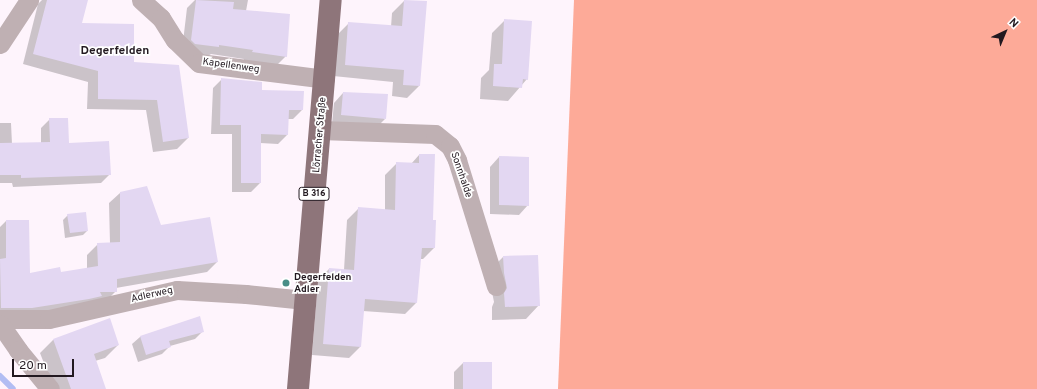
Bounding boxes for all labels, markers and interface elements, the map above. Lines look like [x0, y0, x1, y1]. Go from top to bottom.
north arrow [985, 12, 1025, 52]
text: N [1006, 16, 1021, 31]
district label: Degerfelden [81, 45, 149, 59]
street label: Kapellenweg [202, 56, 260, 76]
street label: Lörracher Straße [311, 97, 329, 173]
street label: Sonnhalde [448, 151, 474, 199]
road number: B 316 [298, 187, 330, 201]
place label: Degerfelden Adler [294, 271, 351, 294]
marker: Degerfelden Adler [281, 278, 291, 288]
street label: Adlerweg [130, 284, 174, 306]
scale bar [14, 351, 76, 377]
text: 20 m [19, 358, 47, 374]

